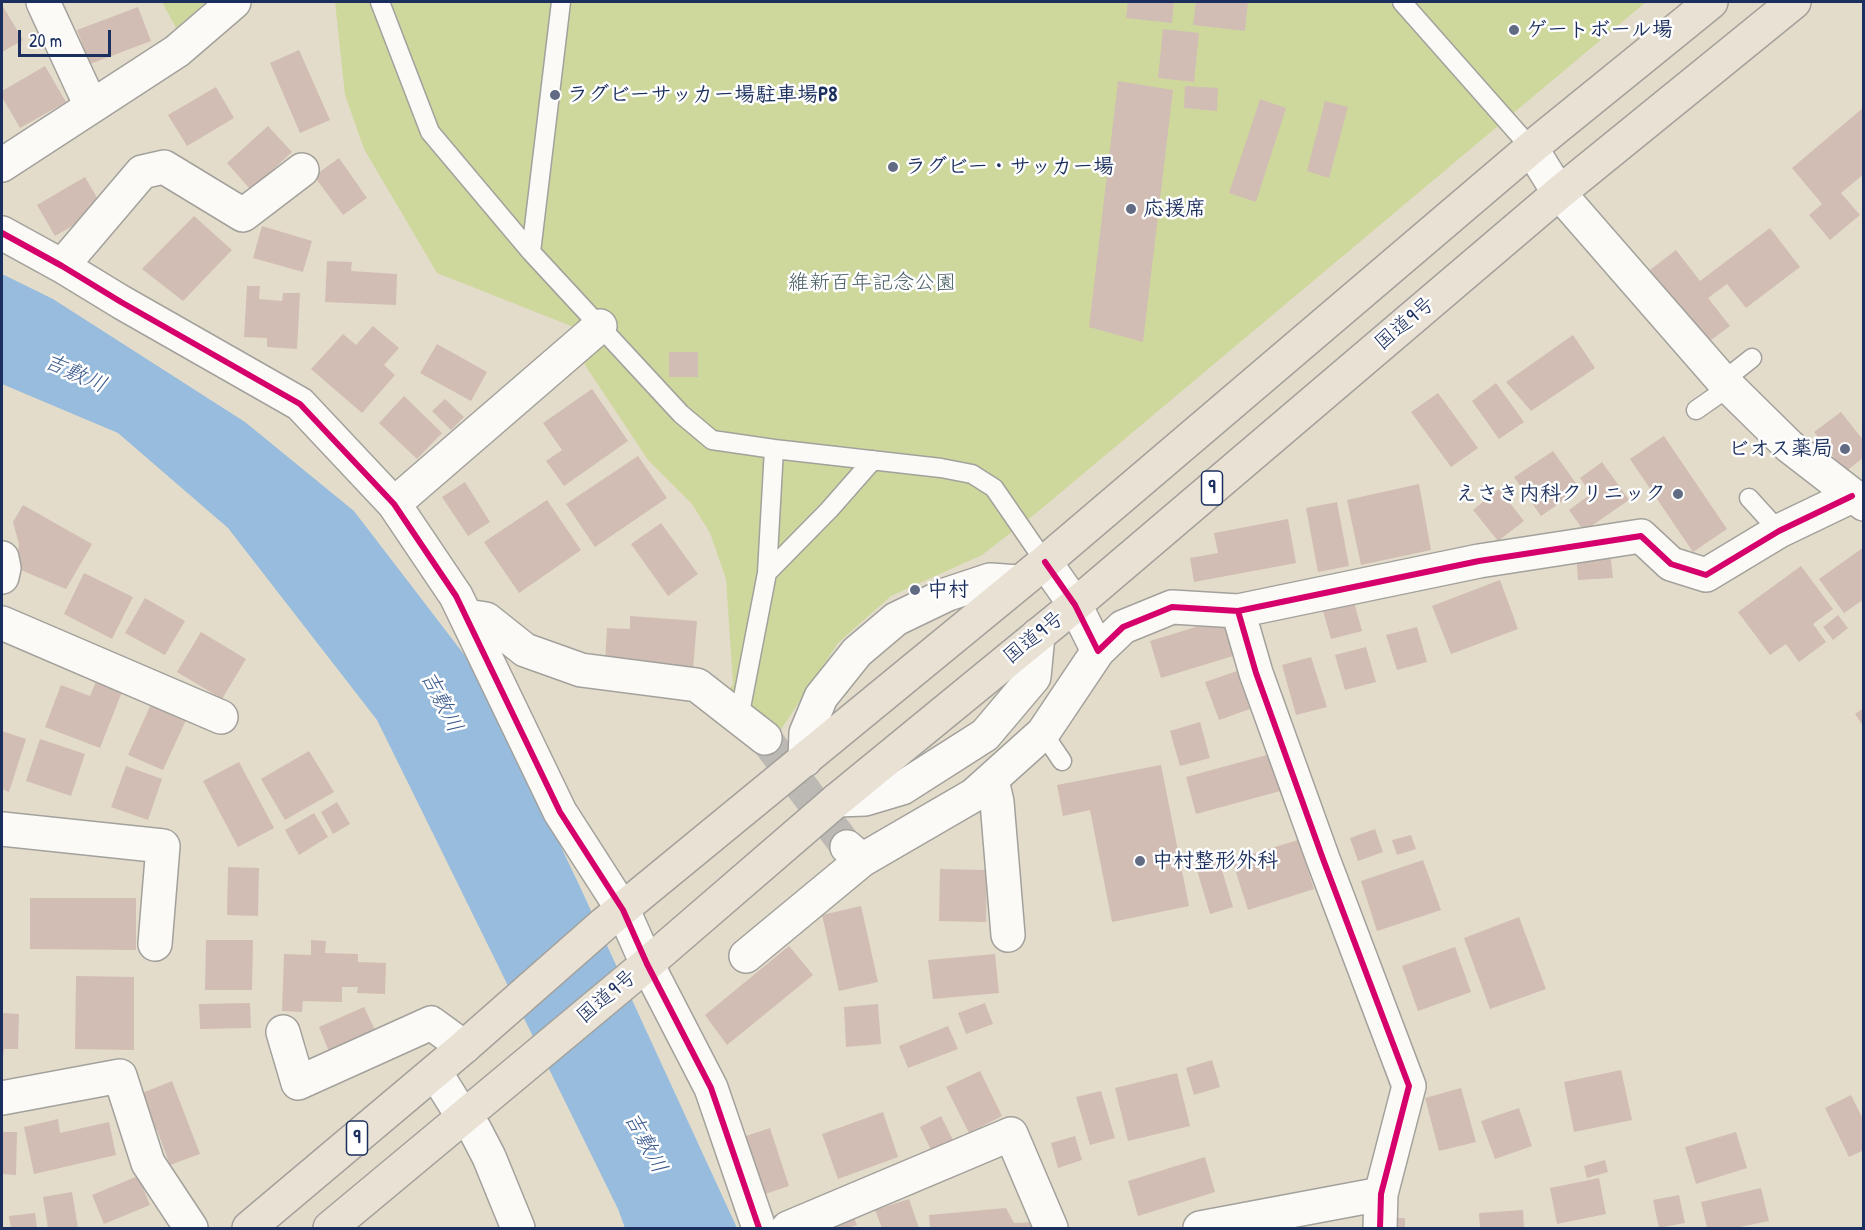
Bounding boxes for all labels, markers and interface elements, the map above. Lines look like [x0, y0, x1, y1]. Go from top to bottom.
place label: ゲートボール場 [1526, 17, 1673, 43]
scale bar [21, 18, 114, 56]
marker: ゲートボール場 [1507, 23, 1521, 37]
text: 20 m [29, 28, 62, 53]
place label: ラグビーサッカー場駐車場P8 [567, 82, 837, 108]
marker: ラグビーサッカー場駐車場P8 [548, 88, 562, 102]
place label: ラグビー・サッカー場 [905, 154, 1114, 180]
marker: ラグビー・サッカー場 [886, 160, 900, 174]
place label: 応援席 [1143, 196, 1206, 222]
marker: 応援席 [1124, 202, 1138, 216]
park label: 維新百年記念公園 [788, 270, 956, 296]
street label: 国道9号 [1370, 292, 1440, 356]
water label: 吉敷川 [39, 349, 111, 399]
place label: ビオス薬局 [1728, 436, 1833, 462]
marker: ビオス薬局 [1838, 442, 1852, 456]
road number: 9 [1202, 471, 1222, 505]
place label: えさき内科クリニック [1456, 481, 1666, 507]
marker: えさき内科クリニック [1671, 487, 1685, 501]
place label: 中村 [927, 577, 969, 603]
marker: 中村 [908, 583, 922, 597]
street label: 国道9号 [999, 606, 1069, 670]
water label: 吉敷川 [414, 667, 468, 737]
place label: 中村整形外科 [1152, 848, 1278, 874]
marker: 中村整形外科 [1133, 854, 1147, 868]
street label: 国道9号 [572, 965, 642, 1029]
water label: 吉敷川 [618, 1108, 672, 1178]
road number: 9 [346, 1121, 368, 1155]

